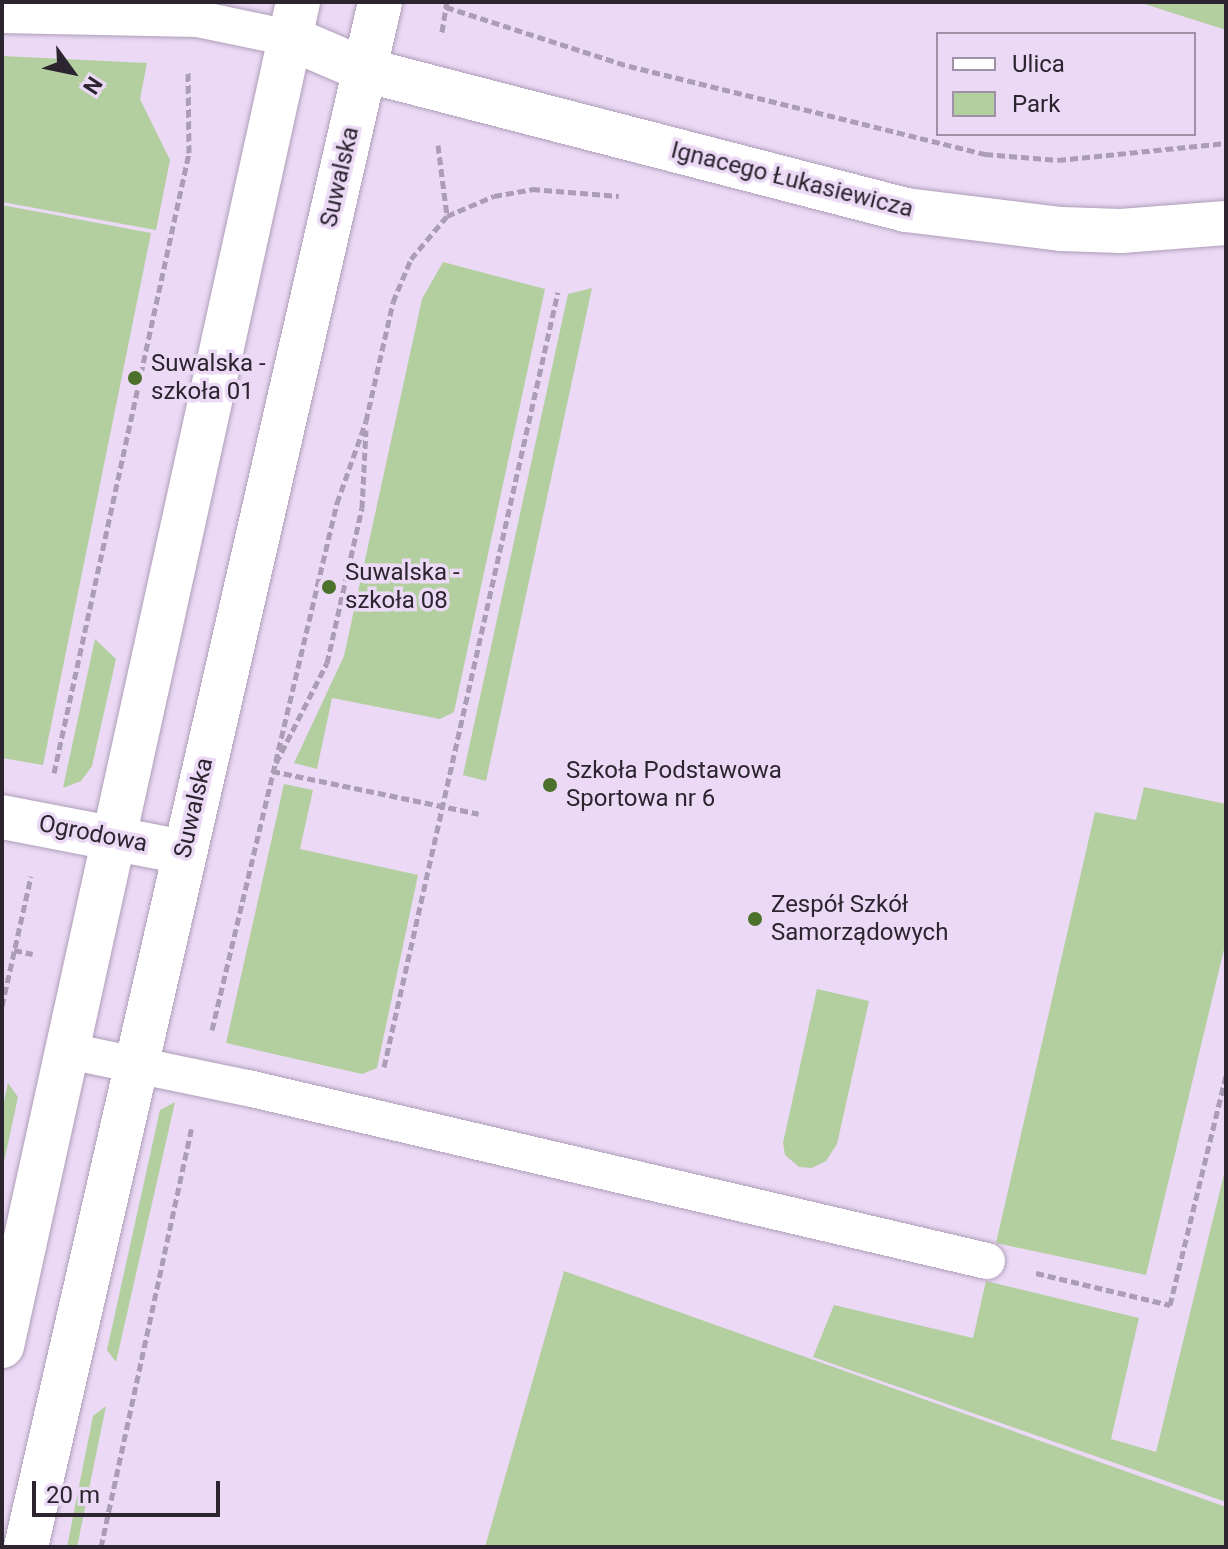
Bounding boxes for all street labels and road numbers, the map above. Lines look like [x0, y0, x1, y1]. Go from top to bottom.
street label: Suwalska [314, 124, 366, 230]
street label: Ignacego Łukasiewicza [668, 136, 916, 224]
street label: Suwalska [168, 755, 220, 861]
street label: Ogrodowa [36, 809, 150, 859]

